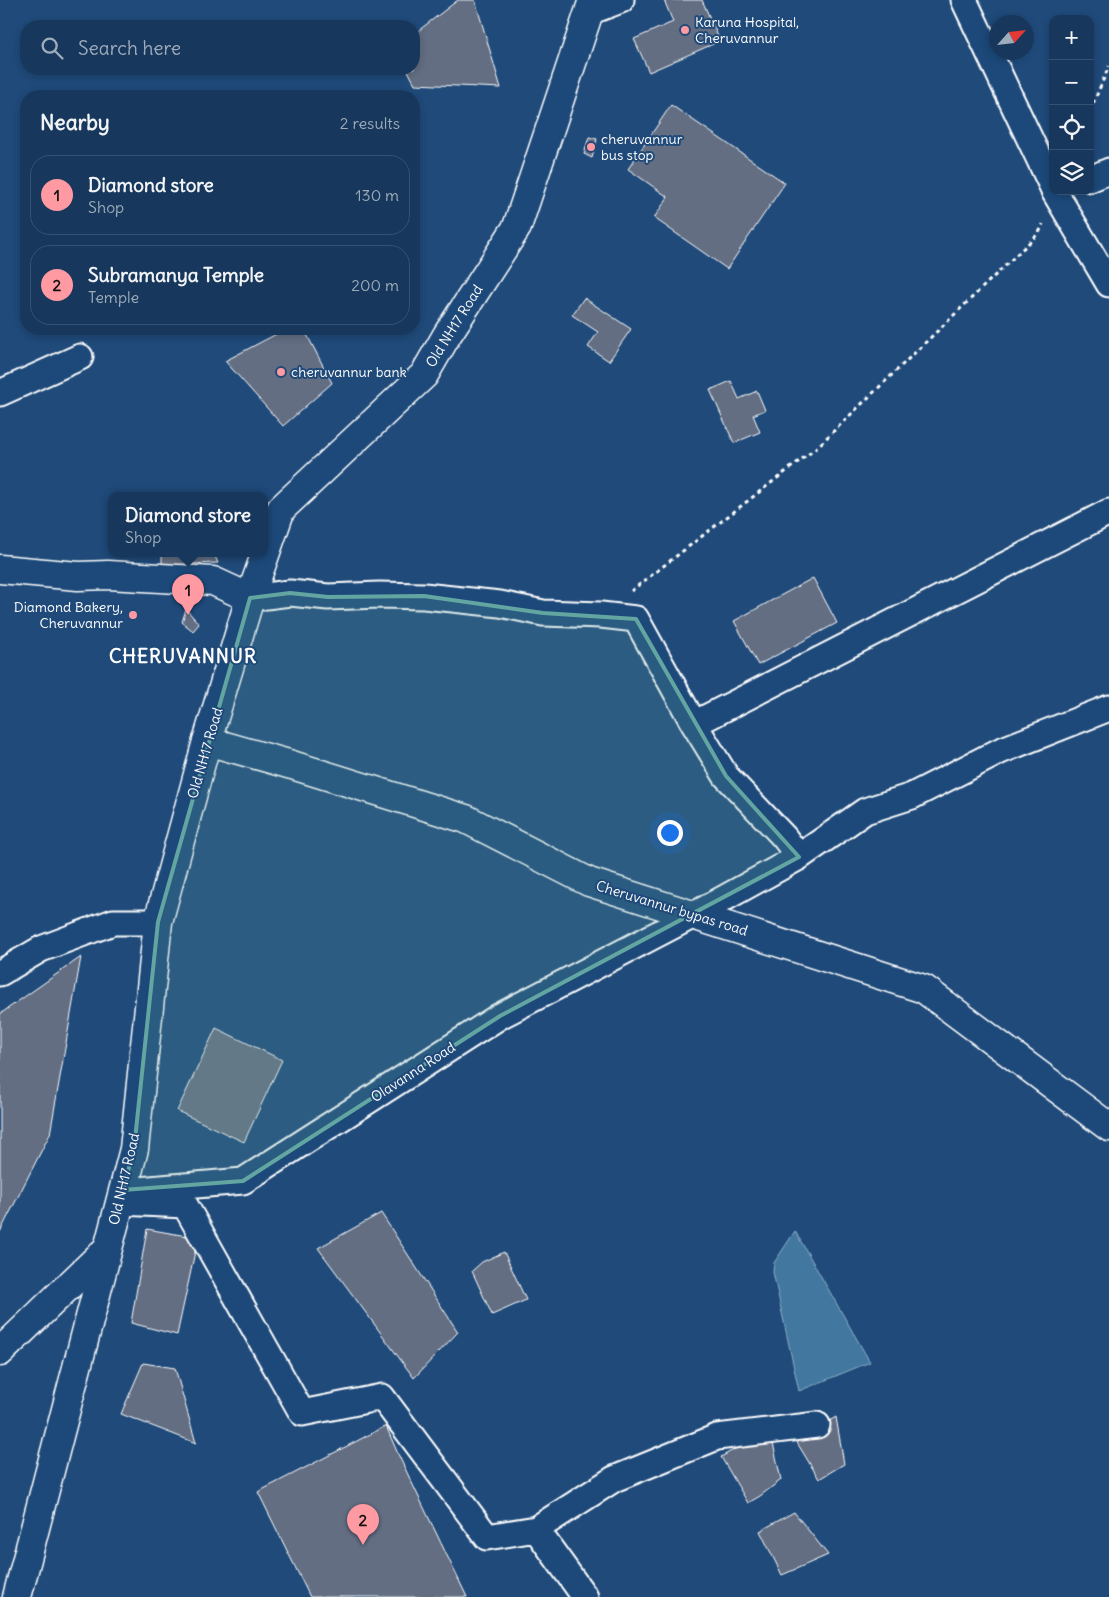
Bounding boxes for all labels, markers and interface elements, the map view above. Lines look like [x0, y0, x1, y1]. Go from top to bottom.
place label: Karuna Hospital, Cheruvannur [695, 13, 799, 47]
north arrow [989, 15, 1034, 60]
map controls [1049, 15, 1094, 195]
button: + [1049, 15, 1094, 60]
search box [20, 20, 420, 75]
marker: Karuna Hospital, Cheruvannur [679, 24, 691, 36]
icon: search [38, 34, 66, 62]
text: Search here [78, 36, 181, 60]
button: − [1049, 60, 1094, 105]
button: locate [1049, 105, 1094, 150]
text: Nearby [40, 109, 110, 136]
text: 2 results [340, 113, 400, 133]
place label: cheruvannur bus stop [601, 130, 683, 164]
marker: cheruvannur bus stop [585, 141, 597, 153]
button: layers [1049, 150, 1094, 195]
text: Diamond store [88, 173, 214, 197]
text: 1 [54, 185, 60, 205]
text: 130 m [355, 185, 399, 205]
text: Shop [88, 197, 124, 217]
text: Subramanya Temple [88, 263, 264, 287]
text: 2 [53, 275, 61, 295]
text: 200 m [351, 275, 399, 295]
street label: Old NH17 Road [422, 281, 486, 371]
text: Temple [88, 287, 139, 307]
place label: cheruvannur bank [291, 363, 407, 381]
marker: cheruvannur bank [275, 366, 287, 378]
popup [108, 492, 268, 557]
text: Diamond store [125, 503, 251, 527]
text: Shop [125, 527, 161, 547]
pin: 1 [172, 574, 204, 615]
place label: Diamond Bakery, Cheruvannur [14, 598, 123, 632]
marker: Diamond Bakery, Cheruvannur [127, 609, 139, 621]
district label: CHERUVANNUR [109, 644, 257, 668]
street label: Old NH17 Road [183, 705, 227, 801]
your location [657, 820, 683, 846]
street label: Cheruvannur bypas road [594, 876, 750, 940]
street label: Olavanna Road [367, 1038, 459, 1106]
street label: Old NH17 Road [105, 1131, 143, 1227]
pin: 2 [347, 1504, 379, 1545]

